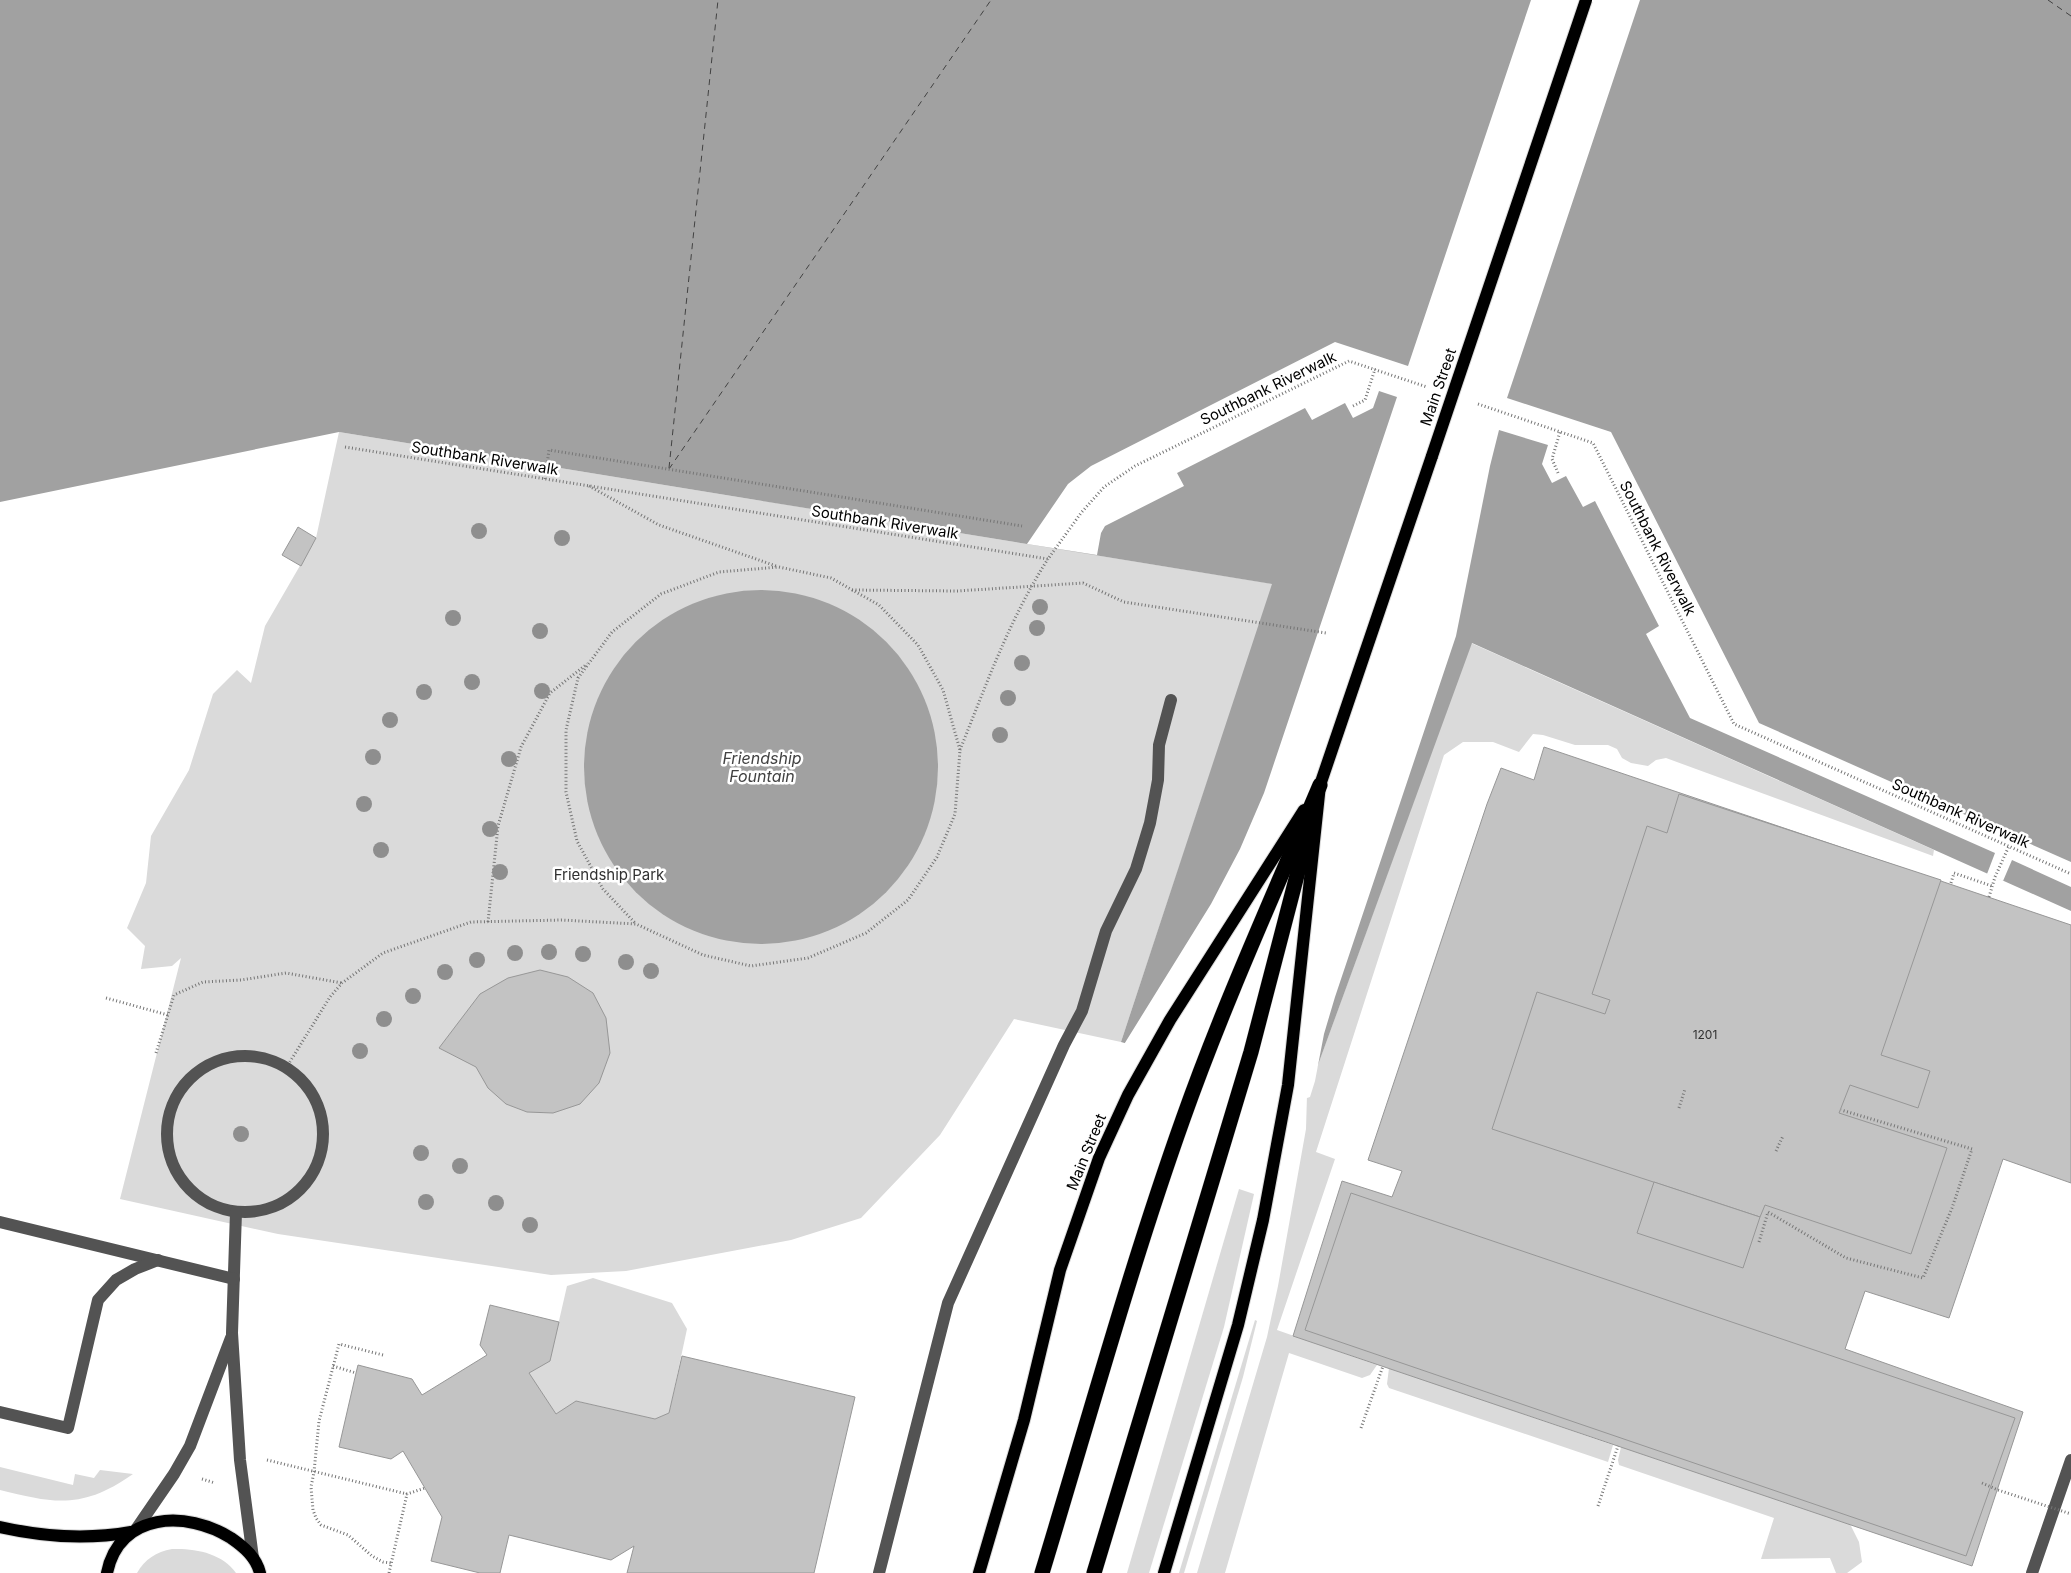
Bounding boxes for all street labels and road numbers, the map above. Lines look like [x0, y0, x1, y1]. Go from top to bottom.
street label: Main Street [1416, 346, 1460, 428]
street label: Southbank Riverwalk [1197, 347, 1340, 429]
street label: Southbank Riverwalk [410, 437, 561, 479]
street label: Southbank Riverwalk [1616, 477, 1701, 619]
street label: Southbank Riverwalk [810, 501, 961, 543]
street label: Southbank Riverwalk [1889, 774, 2034, 852]
street label: Main Street [1062, 1111, 1110, 1193]

